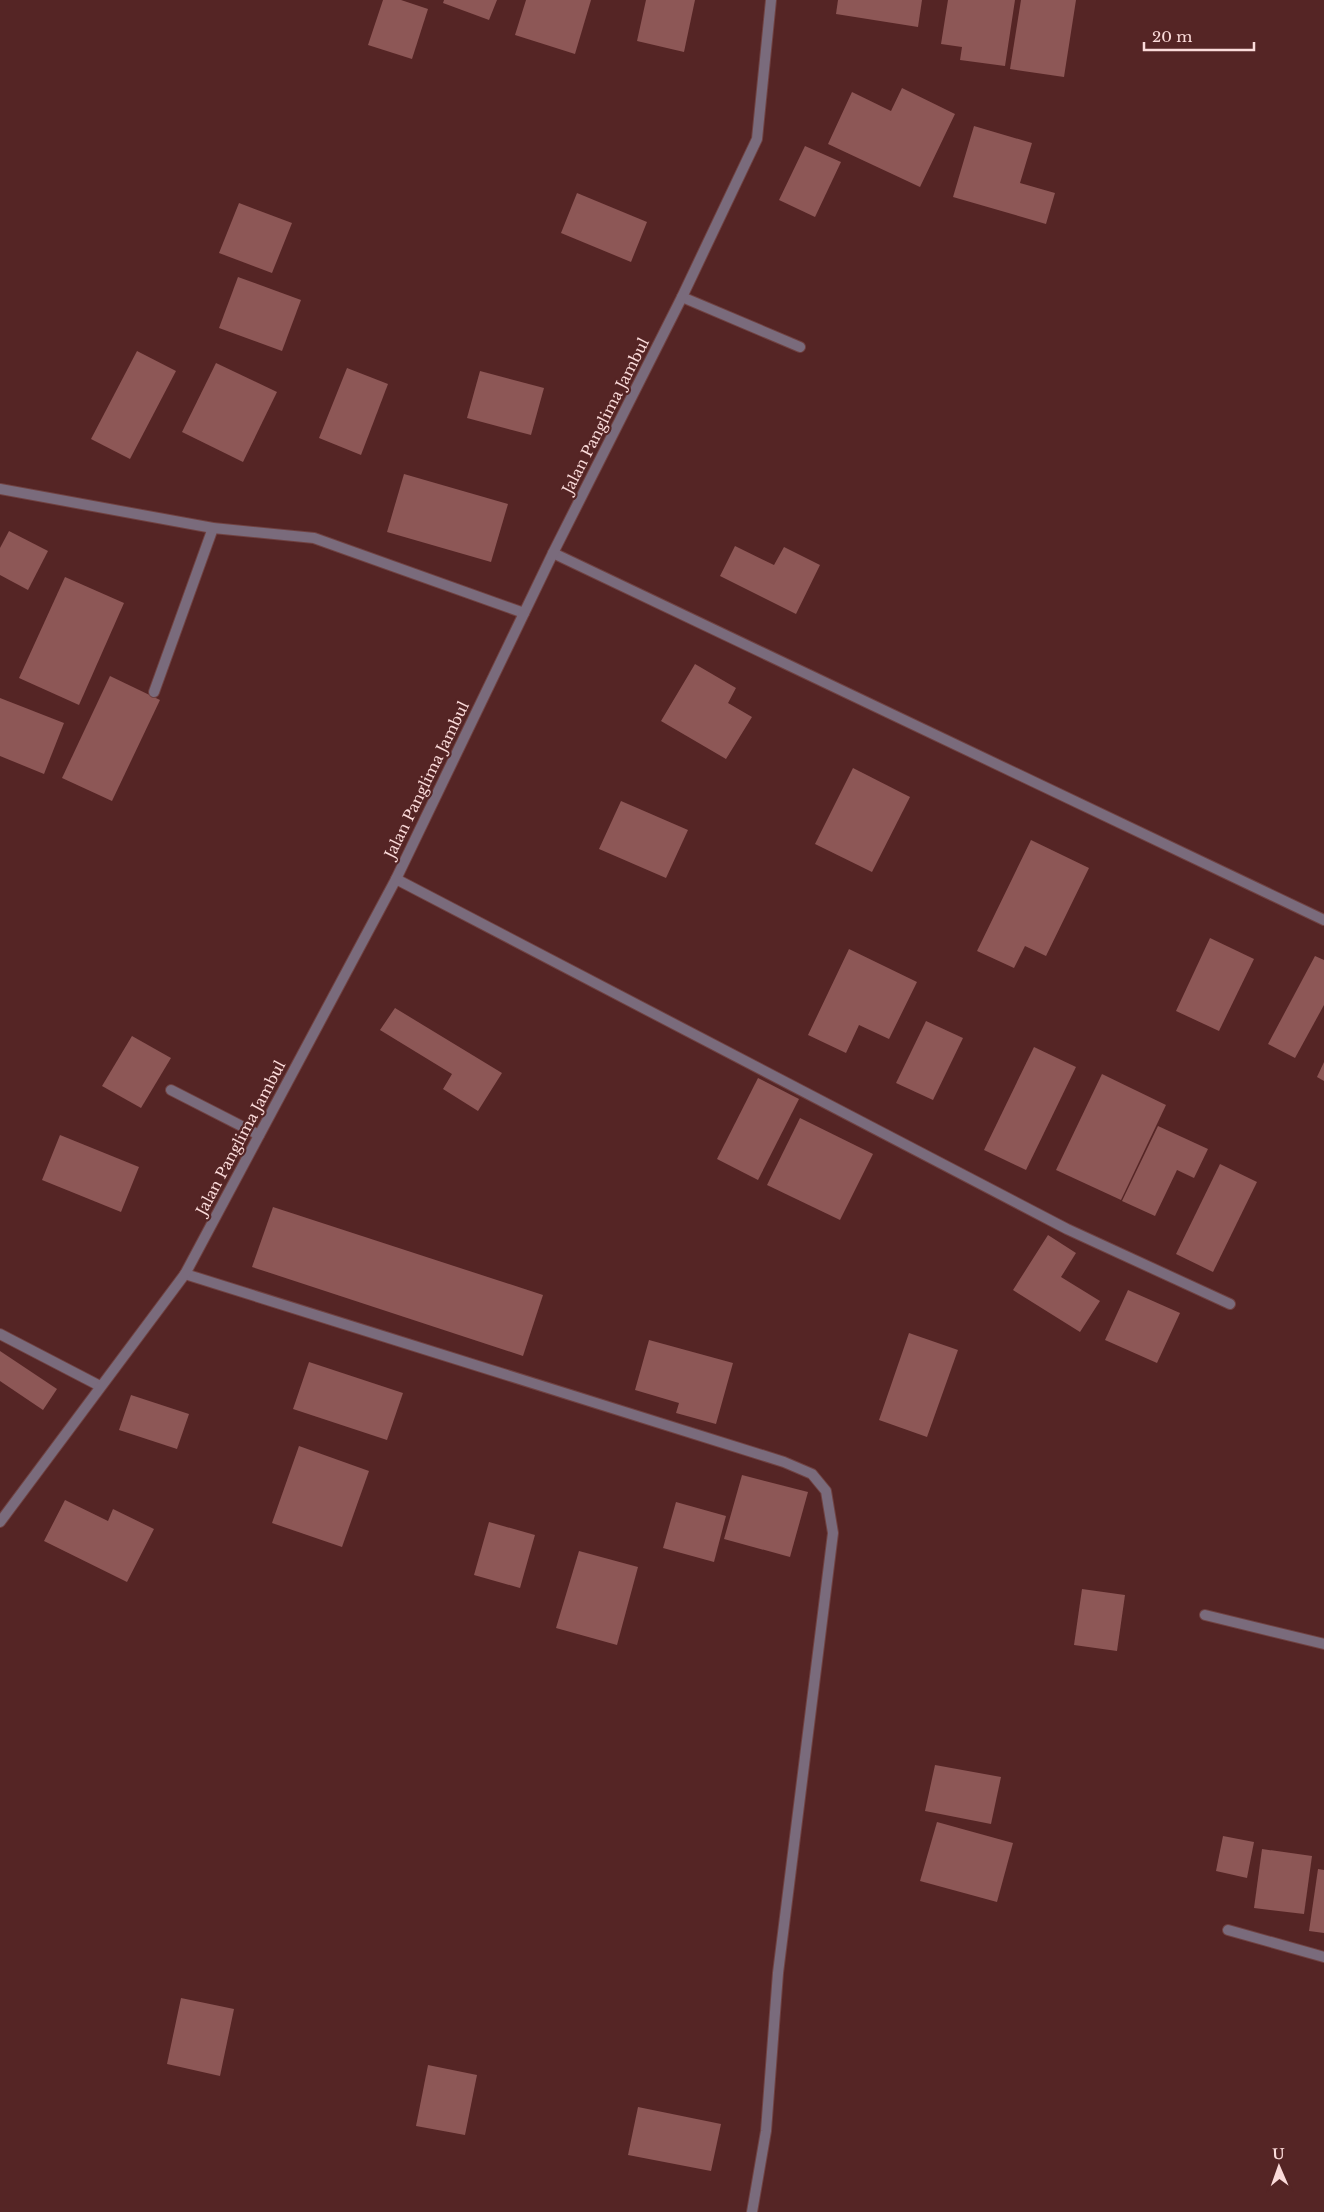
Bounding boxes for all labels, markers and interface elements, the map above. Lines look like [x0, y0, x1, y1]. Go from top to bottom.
scale bar [1144, 20, 1254, 52]
text: 20 m [1152, 27, 1192, 46]
street label: Jalan Panglima Jambul [557, 335, 653, 499]
street label: Jalan Panglima Jambul [379, 698, 473, 863]
street label: Jalan Panglima Jambul [191, 1057, 289, 1220]
north arrow [1254, 2142, 1304, 2192]
text: U [1272, 2145, 1286, 2163]

